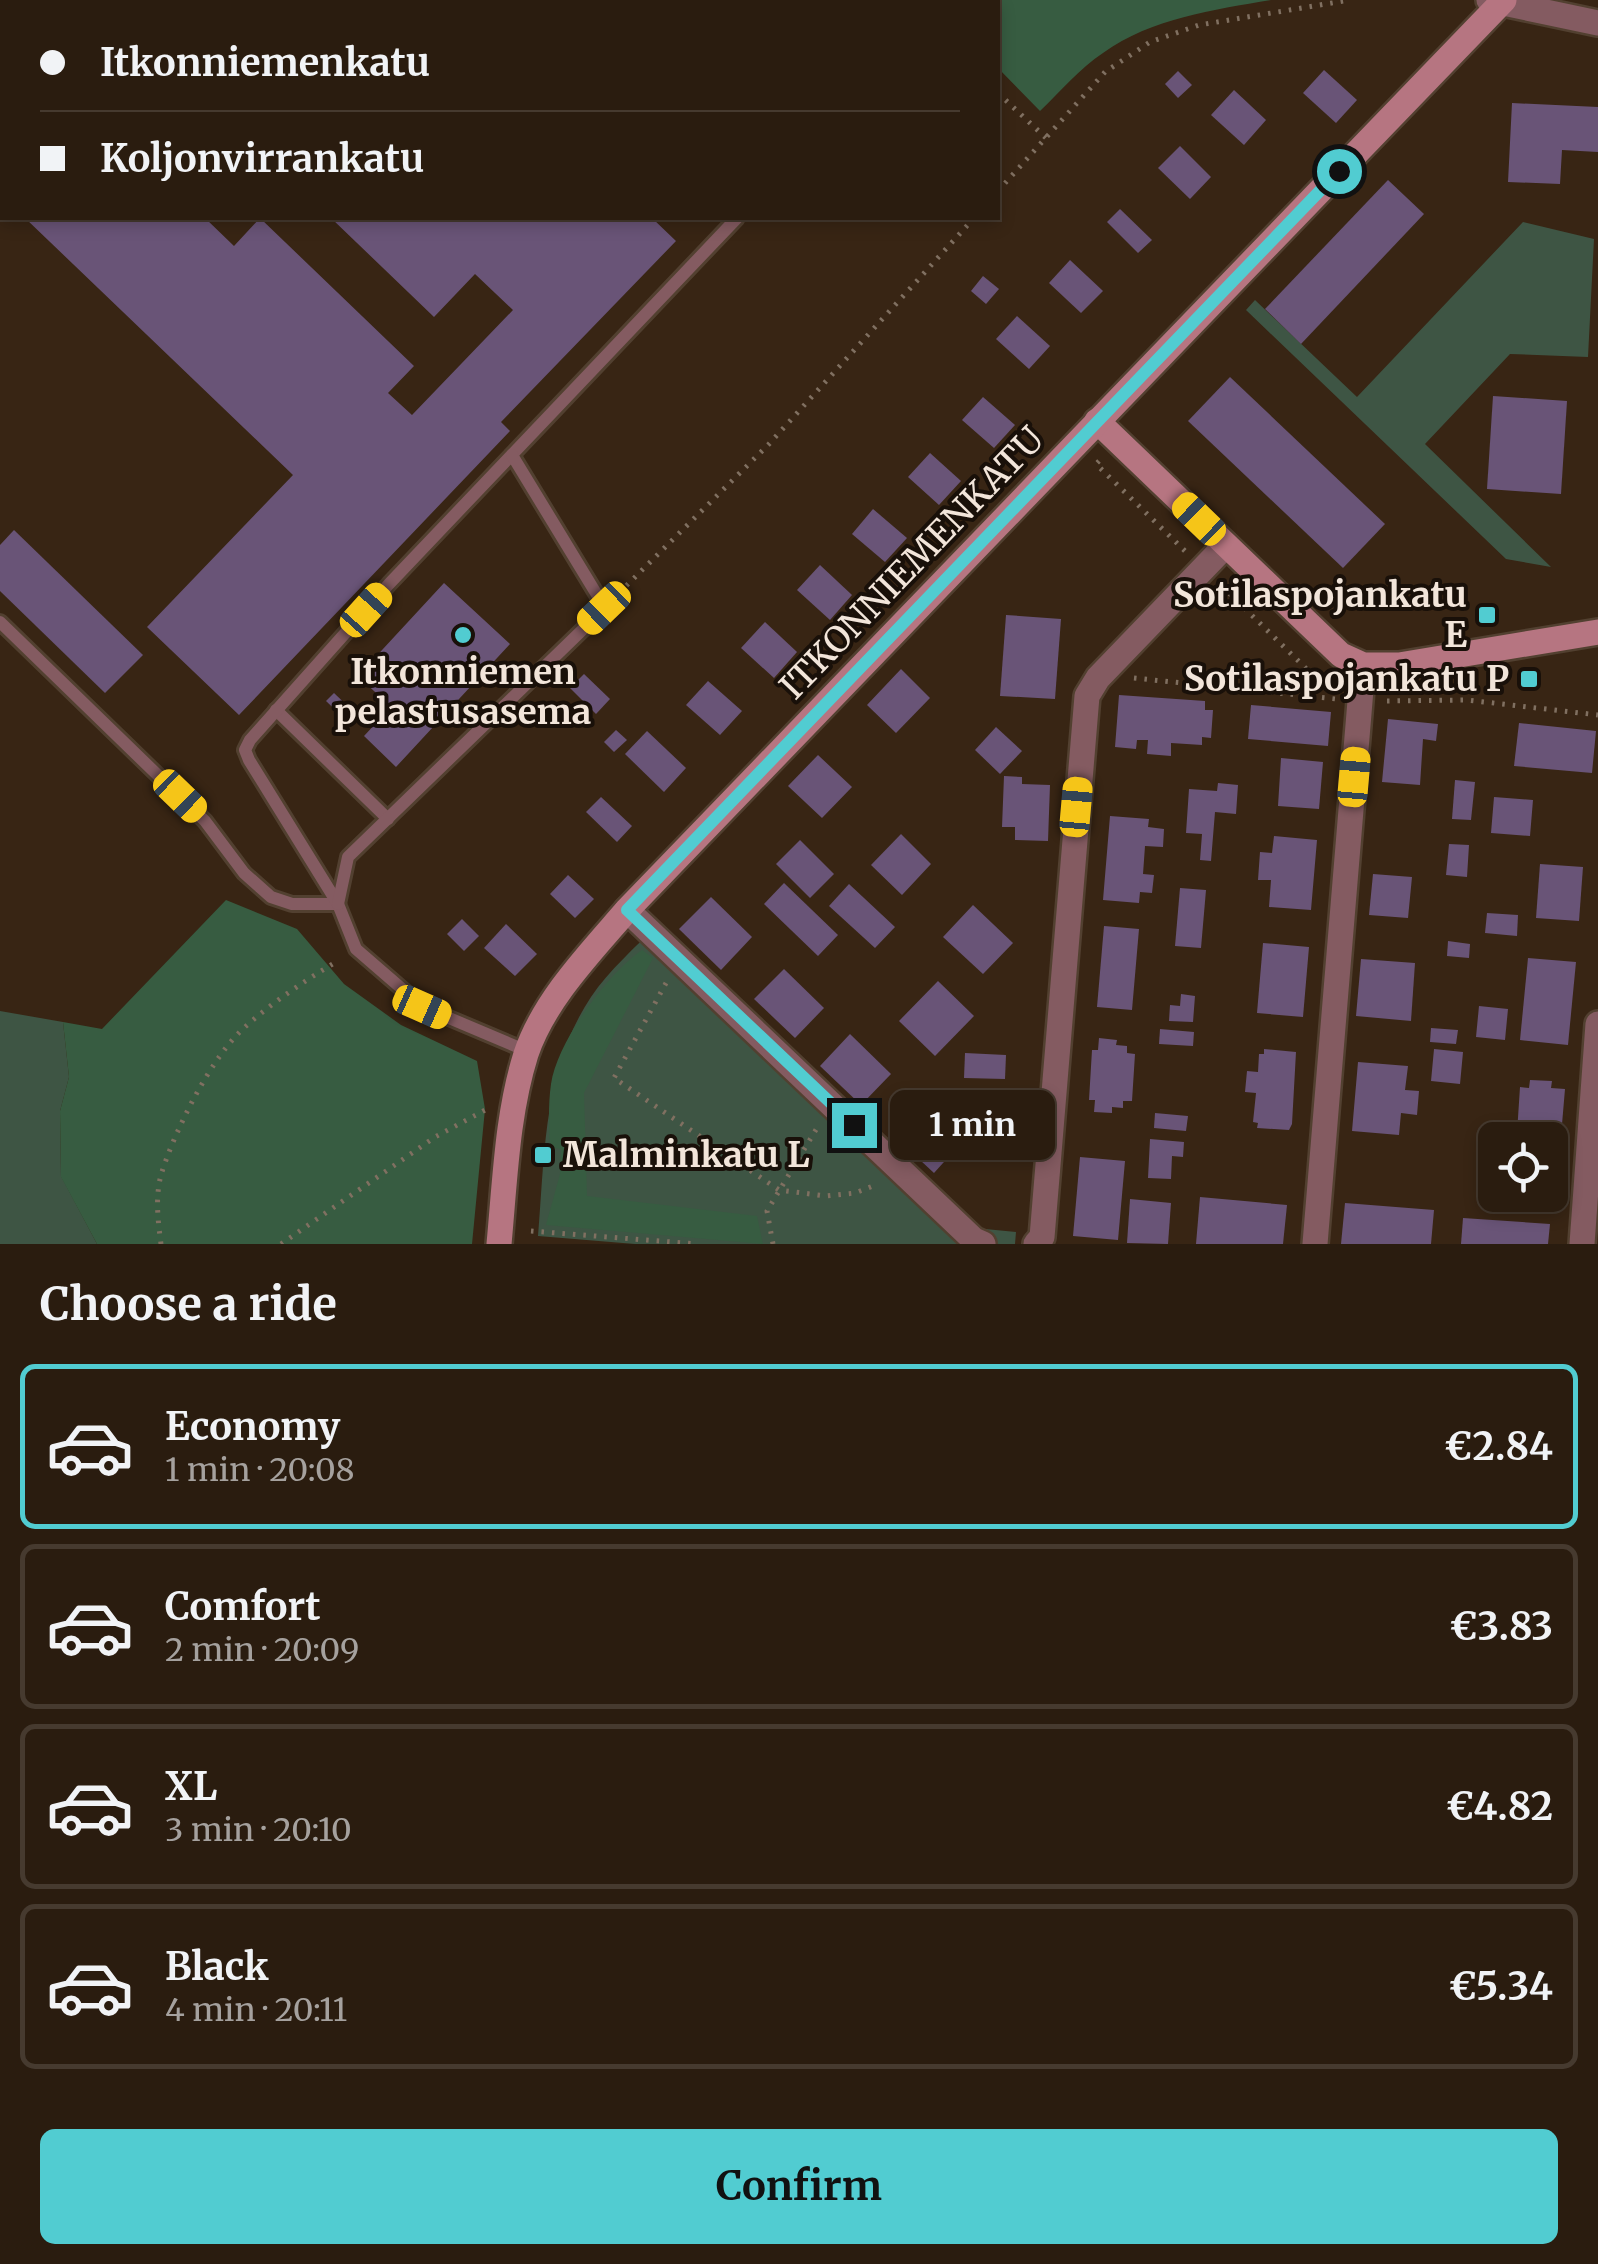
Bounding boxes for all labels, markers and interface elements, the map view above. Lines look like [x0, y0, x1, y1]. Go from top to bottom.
text: Itkonniemenkatu [100, 39, 430, 86]
text: Koljonvirrankatu [100, 135, 424, 182]
route start [1317, 149, 1362, 194]
street label: ITKONNIEMENKATU [771, 418, 1053, 708]
car [1167, 487, 1231, 551]
place label: Sotilaspojankatu E [1173, 573, 1467, 657]
car [572, 576, 636, 640]
car [335, 578, 397, 642]
marker: Sotilaspojankatu E [1476, 604, 1498, 626]
marker: Itkonniemen pelastusasema [452, 624, 474, 646]
place label: Itkonniemen pelastusasema [335, 650, 591, 734]
place label: Sotilaspojankatu P [1184, 657, 1509, 701]
marker: Sotilaspojankatu P [1518, 668, 1540, 690]
car [1336, 746, 1372, 808]
car [148, 764, 212, 828]
car [1058, 776, 1094, 838]
car [388, 981, 456, 1033]
callout: 1 min [889, 1090, 1054, 1160]
route end [832, 1103, 877, 1148]
text: 1 min [929, 1105, 1016, 1145]
map controls [1478, 1122, 1568, 1212]
button: locate [1478, 1122, 1568, 1212]
place label: Malminkatu L [563, 1133, 810, 1177]
marker: Malminkatu L [532, 1144, 554, 1166]
text: Choose a ride [40, 1276, 337, 1332]
icon: car [45, 1402, 135, 1492]
text: Economy [165, 1403, 340, 1450]
text: €2.84 [1444, 1423, 1553, 1470]
text: 1 min · 20:08 [165, 1450, 355, 1490]
icon: car [45, 1582, 135, 1672]
text: Comfort [165, 1583, 321, 1630]
text: €3.83 [1449, 1603, 1553, 1650]
text: 2 min · 20:09 [165, 1630, 359, 1670]
icon: car [45, 1762, 135, 1852]
text: XL [165, 1763, 217, 1810]
text: €4.82 [1446, 1783, 1553, 1830]
text: 3 min · 20:10 [165, 1810, 352, 1850]
icon: car [45, 1942, 135, 2032]
text: Black [165, 1943, 269, 1990]
text: €5.34 [1449, 1963, 1553, 2010]
text: 4 min · 20:11 [165, 1990, 347, 2030]
button: Confirm [40, 2129, 1558, 2244]

